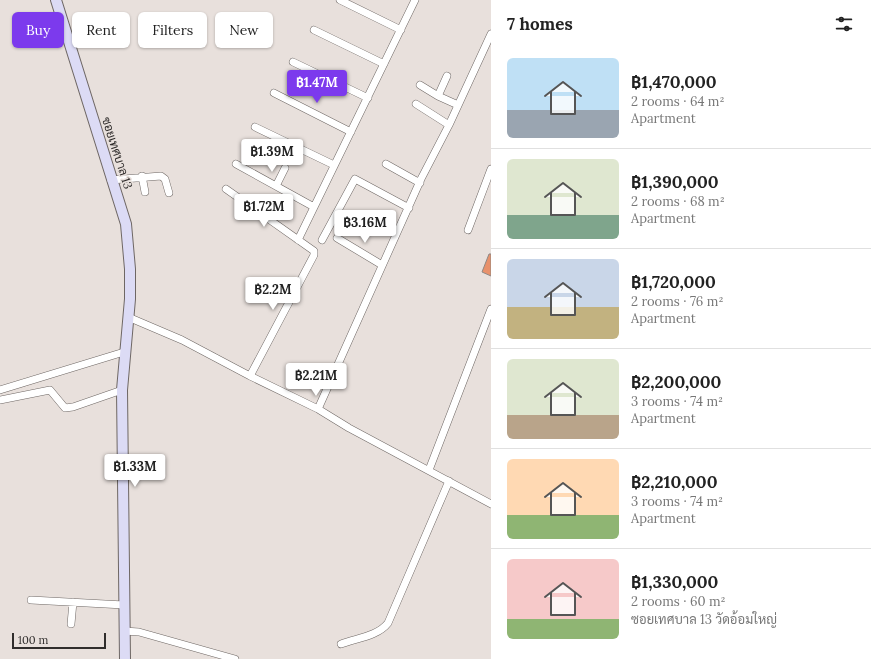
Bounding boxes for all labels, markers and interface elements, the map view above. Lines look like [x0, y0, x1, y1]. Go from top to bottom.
chip: Buy [12, 12, 64, 48]
chip: Rent [72, 12, 130, 48]
chip: Filters [138, 12, 207, 48]
chip: New [215, 12, 273, 48]
text: 7 homes [507, 13, 573, 35]
icon: filters [833, 13, 855, 35]
pin: ฿1.47M [284, 70, 350, 104]
text: ฿1,470,000 [631, 71, 717, 93]
text: ฿1.47M [296, 74, 338, 91]
icon: home [539, 74, 587, 122]
text: 2 rooms · 64 m² [631, 93, 724, 110]
text: Apartment [631, 110, 696, 127]
street label: ซอยเทศบาล 13 [99, 115, 136, 191]
pin: ฿1.39M [239, 139, 305, 173]
text: ฿1.39M [250, 143, 294, 160]
text: ฿1,390,000 [631, 171, 719, 193]
icon: home [539, 175, 587, 223]
text: 2 rooms · 68 m² [631, 193, 725, 210]
pin: ฿1.72M [231, 194, 297, 228]
text: ฿1.72M [243, 198, 285, 215]
pin: ฿3.16M [332, 210, 398, 244]
text: Apartment [631, 210, 696, 227]
text: ฿3.16M [343, 214, 387, 231]
text: ฿1,720,000 [631, 271, 716, 293]
icon: home [539, 275, 587, 323]
pin: ฿2.2M [245, 277, 301, 311]
text: ฿2.2M [254, 281, 292, 298]
text: 2 rooms · 76 m² [631, 293, 723, 310]
text: Apartment [631, 310, 696, 327]
pin: ฿2.21M [283, 363, 349, 397]
text: ฿2.21M [295, 367, 337, 384]
text: ฿2,200,000 [631, 371, 721, 393]
icon: home [539, 375, 587, 423]
text: 3 rooms · 74 m² [631, 393, 723, 410]
text: Apartment [631, 410, 696, 427]
pin: ฿1.33M [102, 454, 168, 488]
text: ฿1.33M [113, 458, 157, 475]
text: ฿2,210,000 [631, 471, 717, 493]
icon: home [539, 475, 587, 523]
text: 3 rooms · 74 m² [631, 493, 723, 510]
text: Apartment [631, 510, 696, 527]
text: ฿1,330,000 [631, 571, 718, 593]
icon: home [539, 575, 587, 623]
text: 2 rooms · 60 m² [631, 593, 726, 610]
text: ซอยเทศบาล 13 วัดอ้อมใหญ่ [631, 611, 777, 628]
scale bar [12, 631, 106, 650]
text: 100 m [18, 633, 48, 647]

